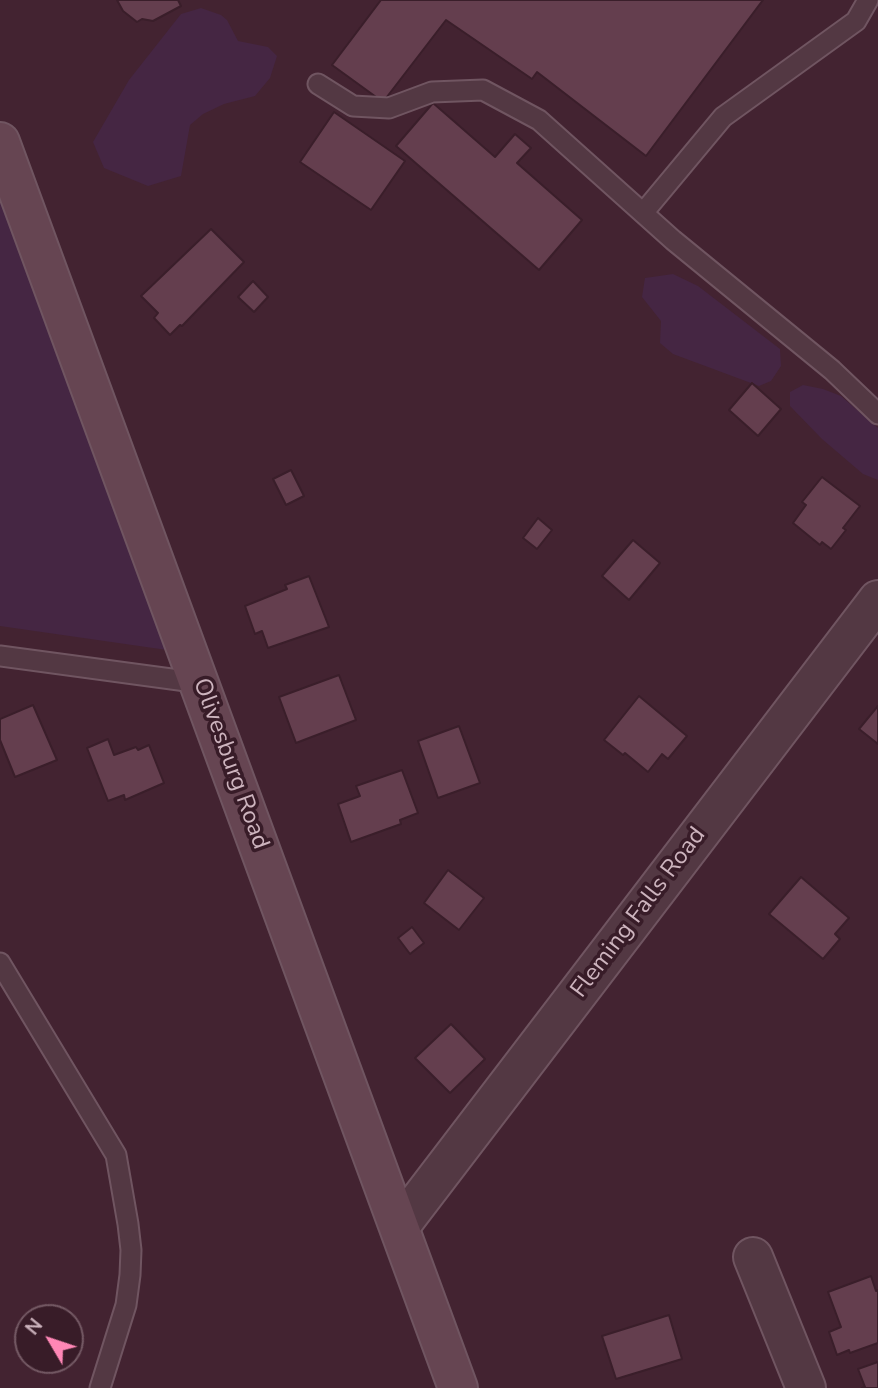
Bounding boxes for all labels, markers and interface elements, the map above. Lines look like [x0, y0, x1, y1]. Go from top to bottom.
street label: Olivesburg Road [186, 675, 274, 853]
street label: Fleming Falls Road [566, 822, 712, 1004]
north arrow [14, 1304, 84, 1374]
text: N [20, 1313, 49, 1341]

